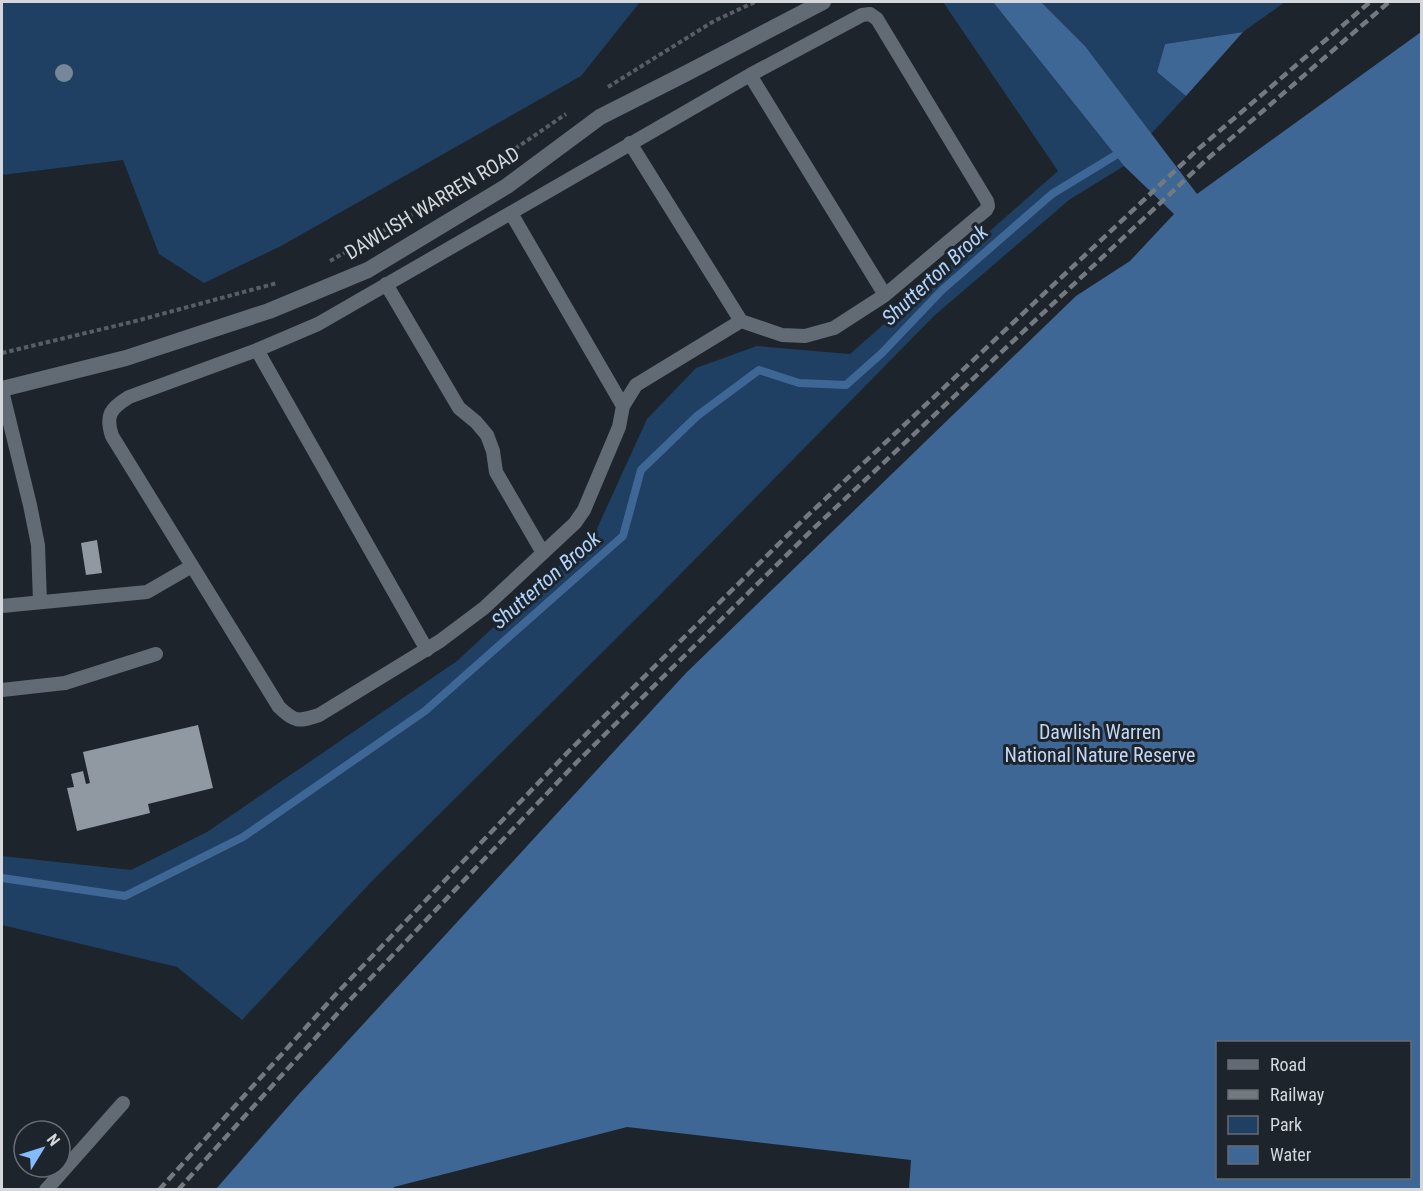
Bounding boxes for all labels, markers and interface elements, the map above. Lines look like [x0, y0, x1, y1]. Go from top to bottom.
street label: DAWLISH WARREN ROAD [341, 141, 523, 265]
water label: Shutterton Brook [877, 219, 994, 330]
water label: Shutterton Brook [487, 526, 606, 634]
park label: Dawlish Warren National Nature Reserve [1005, 720, 1195, 767]
legend [1216, 1041, 1411, 1179]
text: Road [1270, 1054, 1306, 1075]
text: Railway [1270, 1084, 1325, 1105]
text: Park [1270, 1114, 1302, 1135]
north arrow [12, 1119, 72, 1179]
text: N [43, 1130, 64, 1150]
text: Water [1270, 1144, 1312, 1165]

